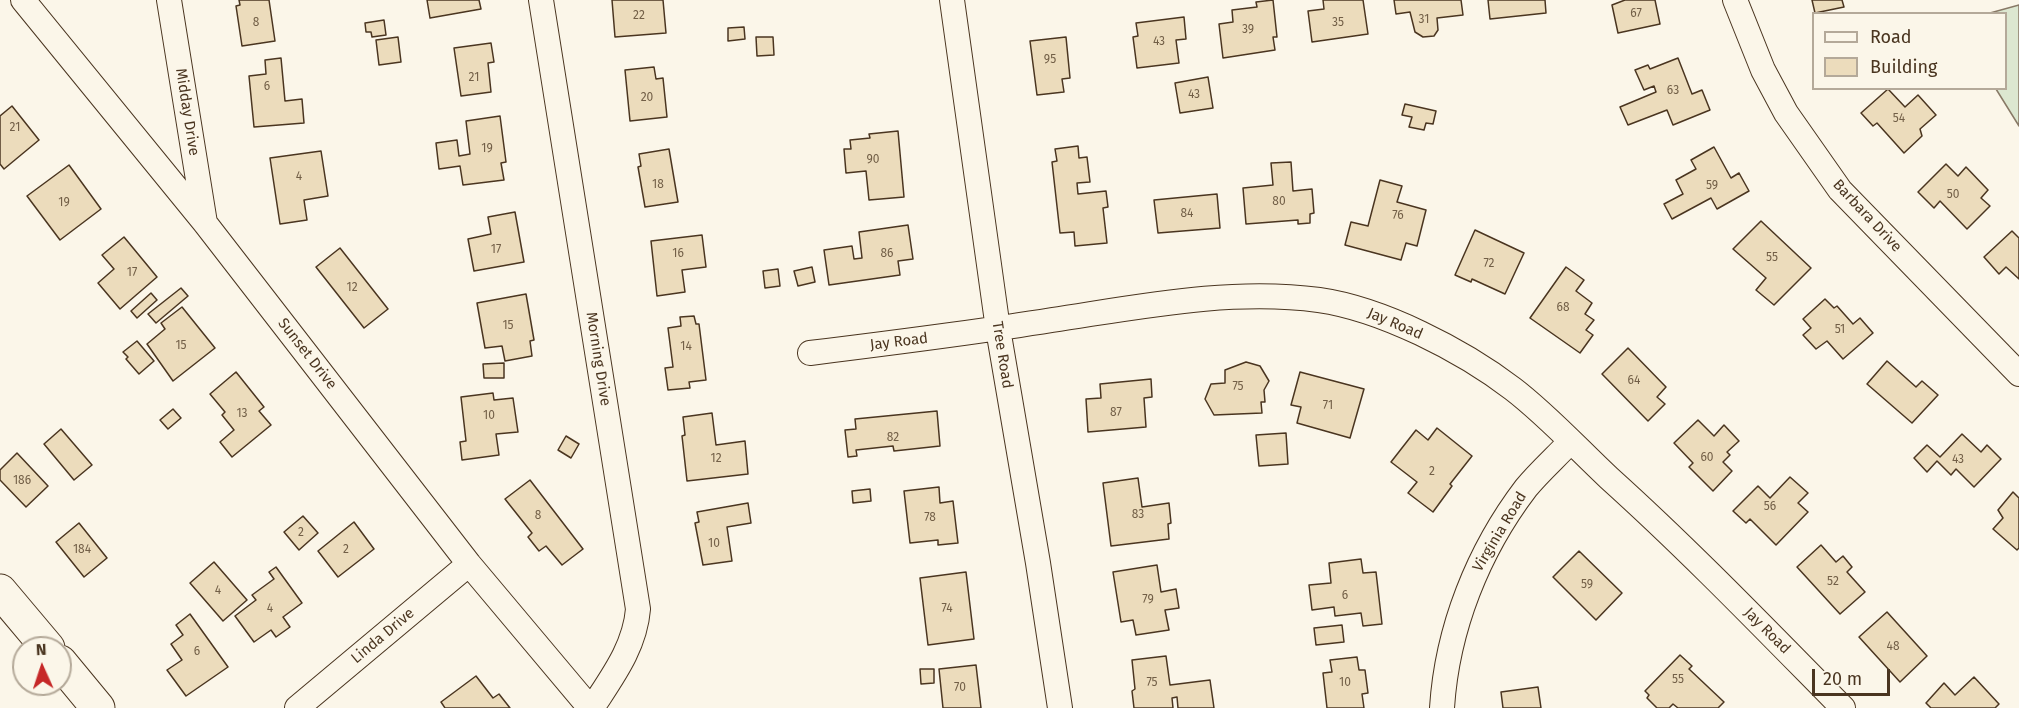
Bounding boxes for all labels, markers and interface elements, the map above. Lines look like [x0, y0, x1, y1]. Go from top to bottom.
house number: 67 [1630, 7, 1642, 21]
house number: 22 [633, 9, 645, 23]
legend [1812, 12, 2007, 90]
house number: 31 [1419, 13, 1429, 27]
house number: 8 [253, 16, 259, 30]
house number: 35 [1332, 16, 1344, 30]
house number: 39 [1242, 23, 1254, 37]
text: Road [1870, 26, 1912, 48]
house number: 43 [1153, 35, 1165, 49]
house number: 95 [1044, 53, 1056, 67]
text: Building [1870, 56, 1937, 78]
street label: Midday Drive [171, 67, 203, 157]
house number: 21 [469, 71, 479, 85]
house number: 6 [264, 80, 270, 94]
house number: 63 [1667, 84, 1679, 98]
house number: 43 [1188, 88, 1200, 102]
house number: 20 [641, 91, 653, 105]
house number: 54 [1893, 112, 1905, 126]
house number: 21 [10, 121, 20, 135]
house number: 19 [481, 142, 493, 156]
house number: 90 [867, 153, 879, 167]
house number: 4 [296, 170, 302, 184]
street label: Barbara Drive [1829, 176, 1905, 256]
house number: 18 [652, 178, 664, 192]
house number: 59 [1706, 179, 1718, 193]
house number: 50 [1947, 188, 1959, 202]
house number: 80 [1272, 195, 1286, 209]
house number: 19 [58, 196, 70, 210]
house number: 84 [1181, 207, 1193, 221]
house number: 76 [1392, 209, 1404, 223]
house number: 17 [491, 243, 501, 257]
house number: 16 [672, 247, 684, 261]
house number: 86 [880, 247, 894, 261]
house number: 55 [1766, 251, 1778, 265]
house number: 72 [1483, 257, 1495, 271]
house number: 17 [127, 266, 137, 280]
house number: 12 [346, 281, 358, 295]
house number: 68 [1556, 301, 1570, 315]
street label: Jay Road [1365, 304, 1425, 344]
street label: Morning Drive [582, 311, 614, 407]
street label: Sunset Drive [274, 315, 340, 393]
house number: 15 [502, 319, 514, 333]
street label: Tree Road [988, 320, 1016, 390]
house number: 51 [1835, 323, 1845, 337]
street label: Jay Road [869, 330, 929, 354]
house number: 15 [175, 339, 187, 353]
house number: 14 [680, 340, 692, 354]
house number: 64 [1628, 374, 1640, 388]
house number: 75 [1232, 380, 1244, 394]
house number: 71 [1323, 399, 1333, 413]
house number: 87 [1110, 406, 1122, 420]
house number: 13 [236, 407, 248, 421]
house number: 10 [483, 409, 495, 423]
house number: 82 [887, 431, 899, 445]
house number: 60 [1700, 451, 1714, 465]
house number: 12 [710, 452, 722, 466]
house number: 43 [1952, 453, 1964, 467]
house number: 2 [1429, 465, 1435, 479]
house number: 186 [13, 474, 31, 488]
street label: Virginia Road [1469, 489, 1531, 575]
house number: 56 [1764, 500, 1776, 514]
house number: 83 [1132, 508, 1144, 522]
house number: 8 [535, 509, 541, 523]
house number: 78 [924, 511, 936, 525]
house number: 2 [298, 526, 304, 540]
house number: 10 [708, 537, 720, 551]
house number: 184 [73, 543, 91, 557]
house number: 2 [343, 543, 349, 557]
house number: 52 [1827, 575, 1839, 589]
house number: 59 [1581, 578, 1593, 592]
house number: 4 [215, 584, 221, 598]
house number: 6 [1342, 589, 1348, 603]
house number: 79 [1142, 593, 1154, 607]
house number: 4 [267, 602, 273, 616]
house number: 74 [941, 602, 953, 616]
street label: Linda Drive [348, 604, 418, 668]
street label: Jay Road [1740, 604, 1794, 658]
north arrow [12, 636, 72, 696]
text: N [35, 640, 47, 659]
house number: 48 [1887, 640, 1899, 654]
house number: 6 [194, 645, 200, 659]
scale bar [1815, 657, 1893, 695]
text: 20 m [1823, 668, 1862, 690]
house number: 55 [1672, 673, 1684, 687]
house number: 75 [1146, 676, 1158, 690]
house number: 10 [1339, 676, 1351, 690]
house number: 70 [954, 681, 966, 695]

